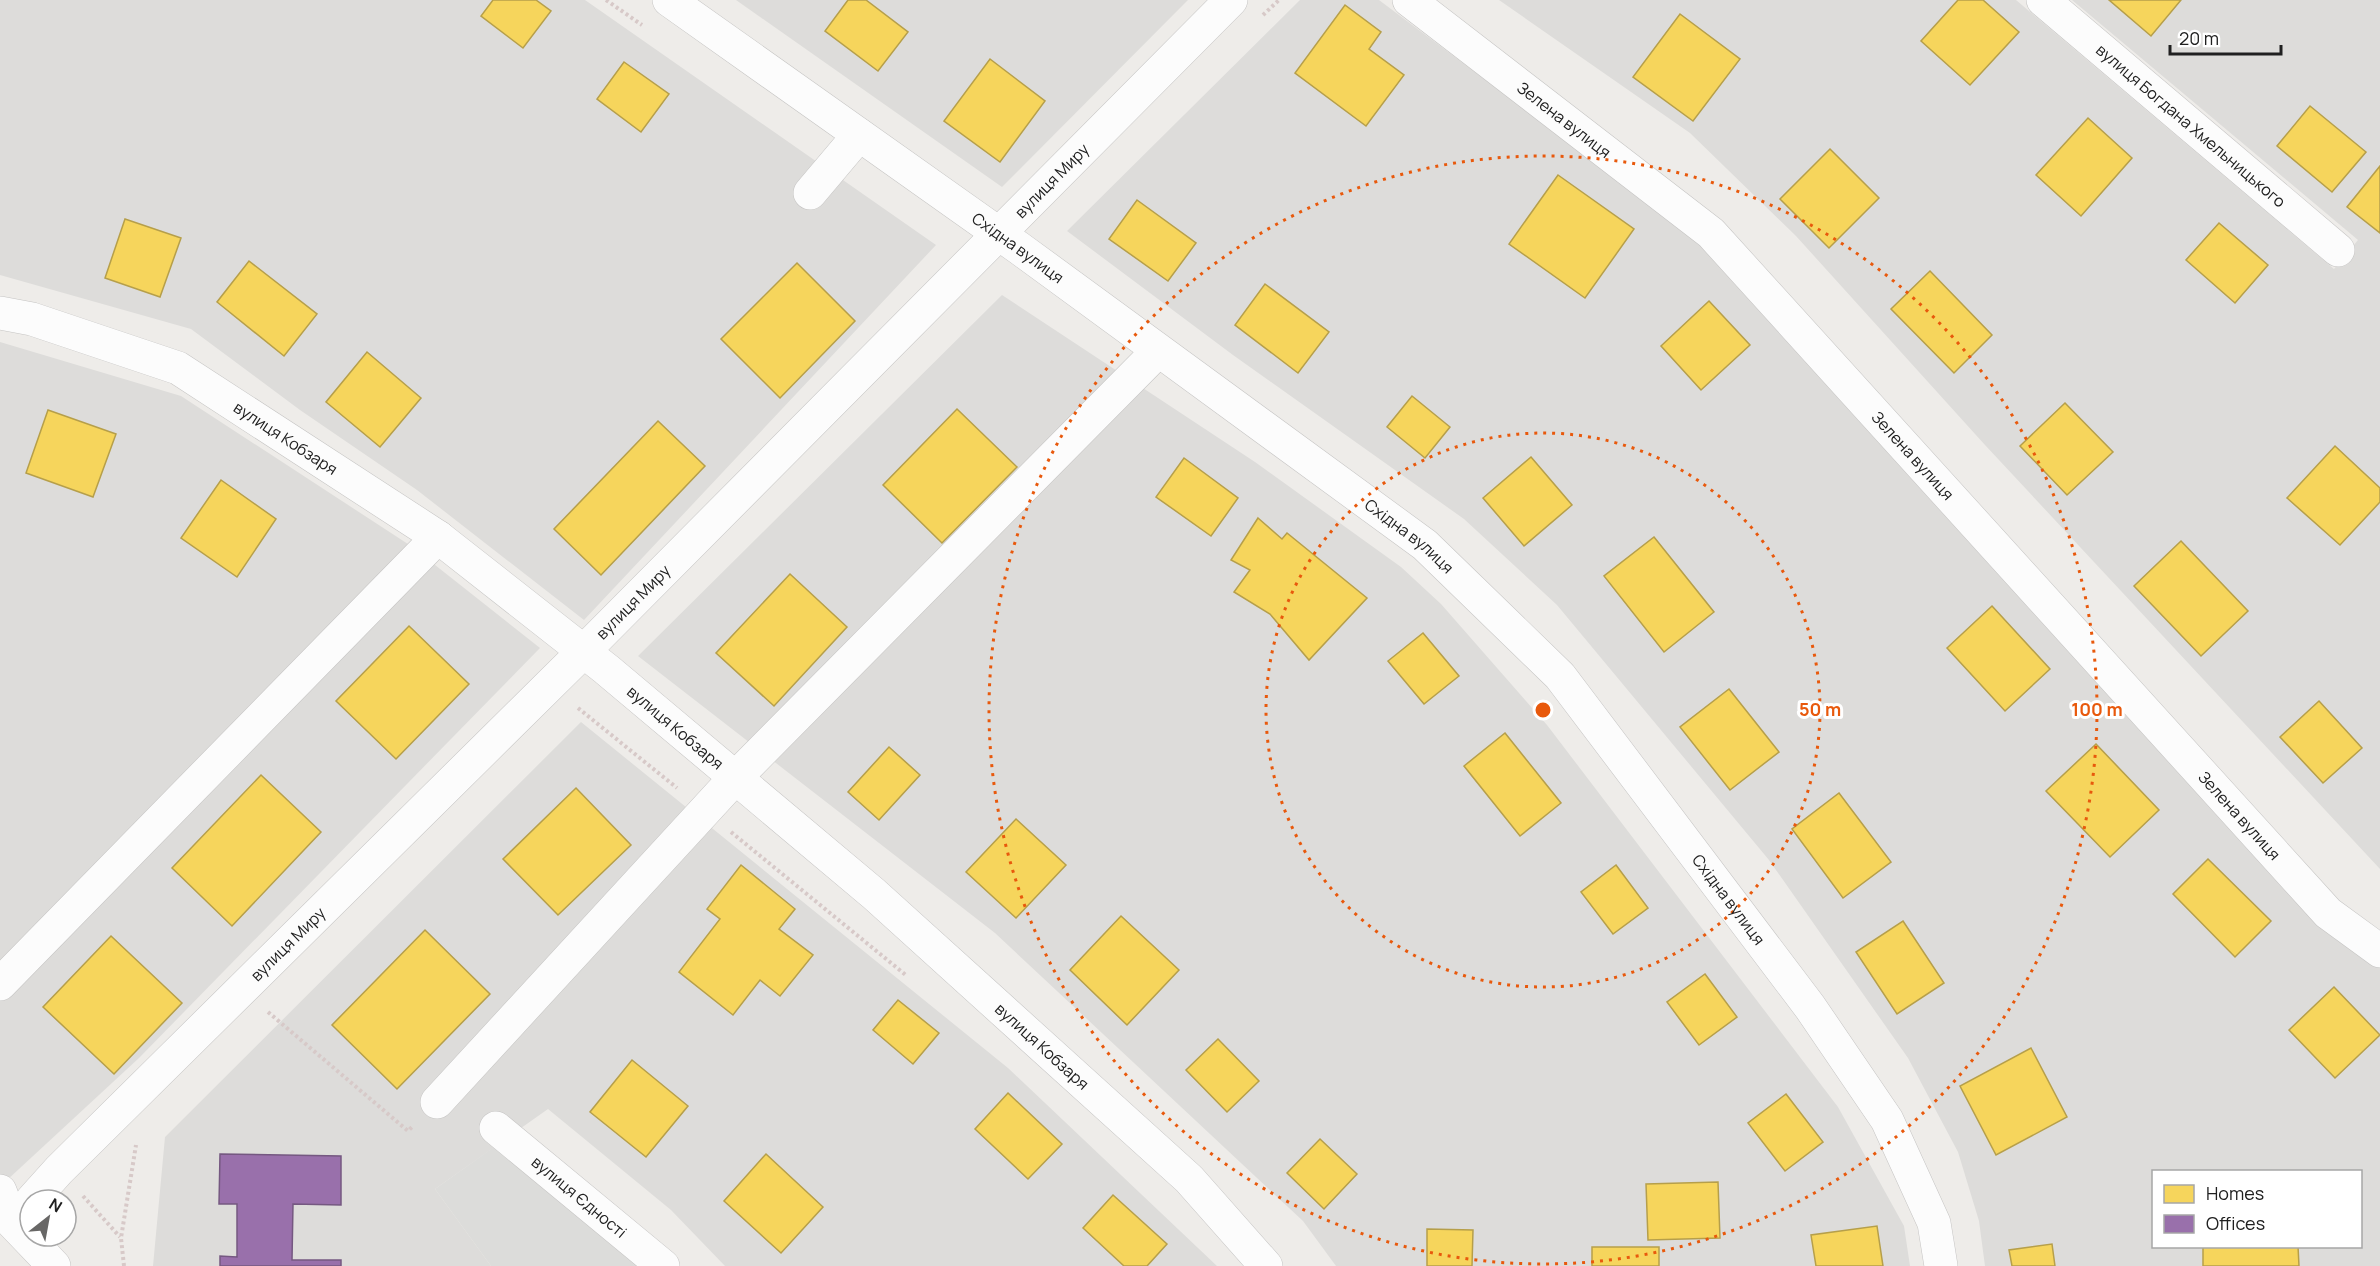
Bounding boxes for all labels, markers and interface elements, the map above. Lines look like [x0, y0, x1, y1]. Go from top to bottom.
scale bar [2170, 18, 2281, 56]
text: 20 m [2179, 26, 2219, 50]
street label: вулиця Богдана Хмельницького [2092, 39, 2290, 212]
street label: Зелена вулиця [1513, 77, 1616, 163]
street label: вулиця Миру [1010, 138, 1094, 223]
street label: Східна вулиця [968, 207, 1069, 288]
street label: вулиця Кобзаря [229, 396, 342, 480]
street label: Зелена вулиця [1867, 406, 1959, 505]
street label: Східна вулиця [1360, 493, 1459, 578]
street label: вулиця Миру [591, 559, 675, 644]
street label: вулиця Кобзаря [623, 680, 728, 774]
text: 50 m [1799, 697, 1841, 721]
text: 100 m [2071, 697, 2123, 721]
centre of rings [1533, 700, 1553, 720]
street label: Зелена вулиця [2193, 766, 2286, 865]
street label: Східна вулиця [1687, 849, 1770, 949]
street label: вулиця Миру [245, 902, 330, 986]
street label: вулиця Кобзаря [990, 998, 1094, 1094]
street label: вулиця Єдності [527, 1151, 632, 1243]
legend [2152, 1170, 2362, 1248]
text: Homes [2206, 1181, 2264, 1205]
north arrow [18, 1188, 78, 1248]
text: N [45, 1193, 66, 1218]
text: Offices [2206, 1211, 2265, 1235]

